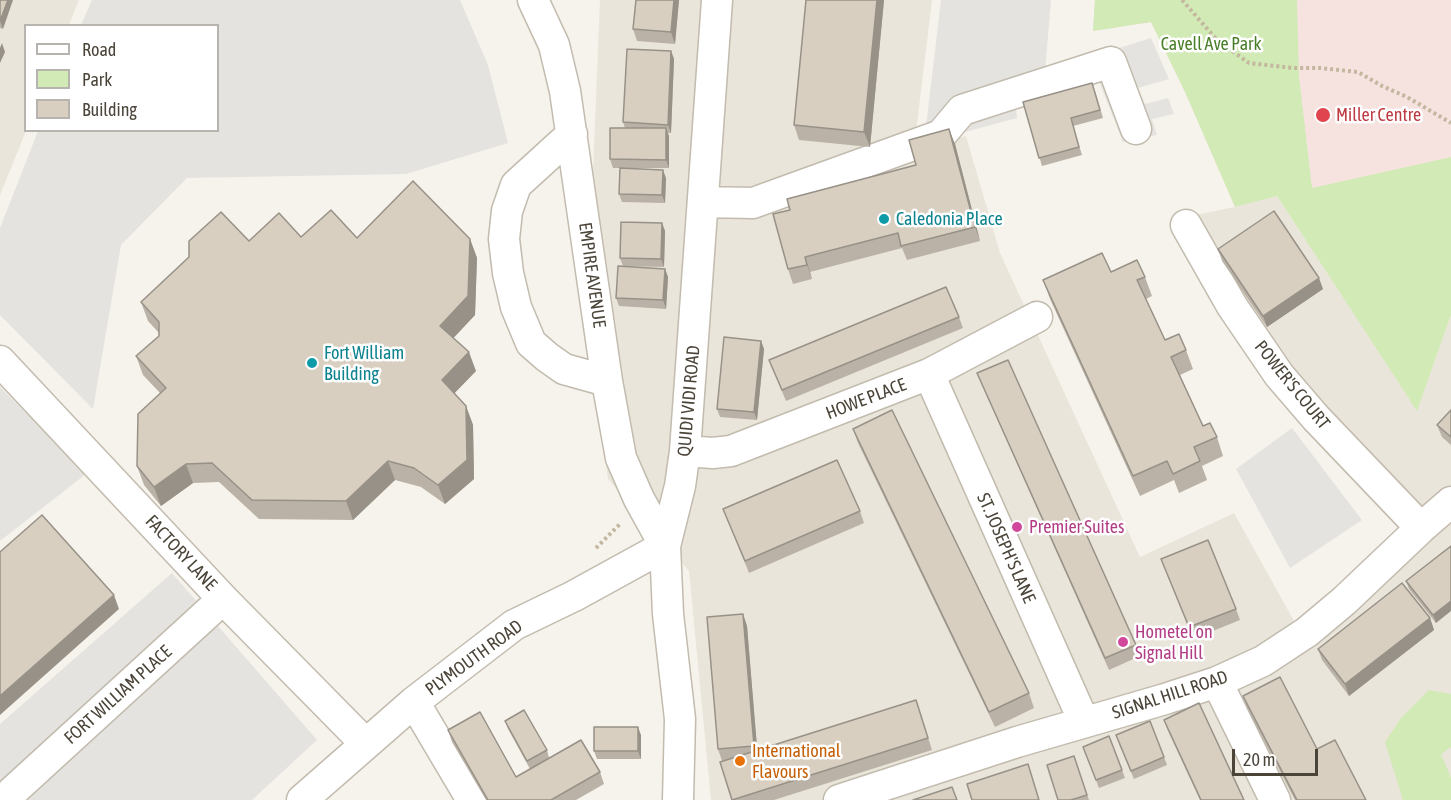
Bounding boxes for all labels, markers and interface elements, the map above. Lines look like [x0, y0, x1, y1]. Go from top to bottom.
legend [24, 24, 219, 132]
park label: Cavell Ave Park [1161, 33, 1261, 55]
text: Road [82, 39, 116, 60]
text: Park [82, 69, 112, 90]
text: Building [82, 99, 137, 120]
place label: Miller Centre [1336, 104, 1421, 126]
marker: Miller Centre [1314, 106, 1332, 124]
place label: Caledonia Place [896, 208, 1003, 230]
marker: Caledonia Place [877, 212, 891, 226]
street label: EMPIRE AVENUE [574, 221, 610, 329]
street label: POWER'S COURT [1250, 336, 1334, 434]
place label: Fort William Building [324, 342, 404, 385]
street label: QUIDI VIDI ROAD [673, 344, 705, 458]
marker: Fort William Building [305, 356, 319, 370]
street label: HOWE PLACE [823, 374, 909, 424]
street label: ST. JOSEPH'S LANE [972, 490, 1040, 606]
street label: FACTORY LANE [141, 511, 221, 595]
place label: Premier Suites [1029, 516, 1124, 538]
marker: Premier Suites [1010, 520, 1024, 534]
street label: PLYMOUTH ROAD [421, 616, 527, 700]
place label: Hometel on Signal Hill [1135, 621, 1213, 664]
marker: Hometel on Signal Hill [1116, 635, 1130, 649]
street label: FORT WILLIAM PLACE [60, 641, 176, 749]
street label: SIGNAL HILL ROAD [1109, 666, 1231, 724]
scale bar [1235, 737, 1320, 775]
place label: International Flavours [752, 740, 841, 783]
text: 20 m [1243, 749, 1275, 770]
marker: International Flavours [733, 754, 747, 768]

